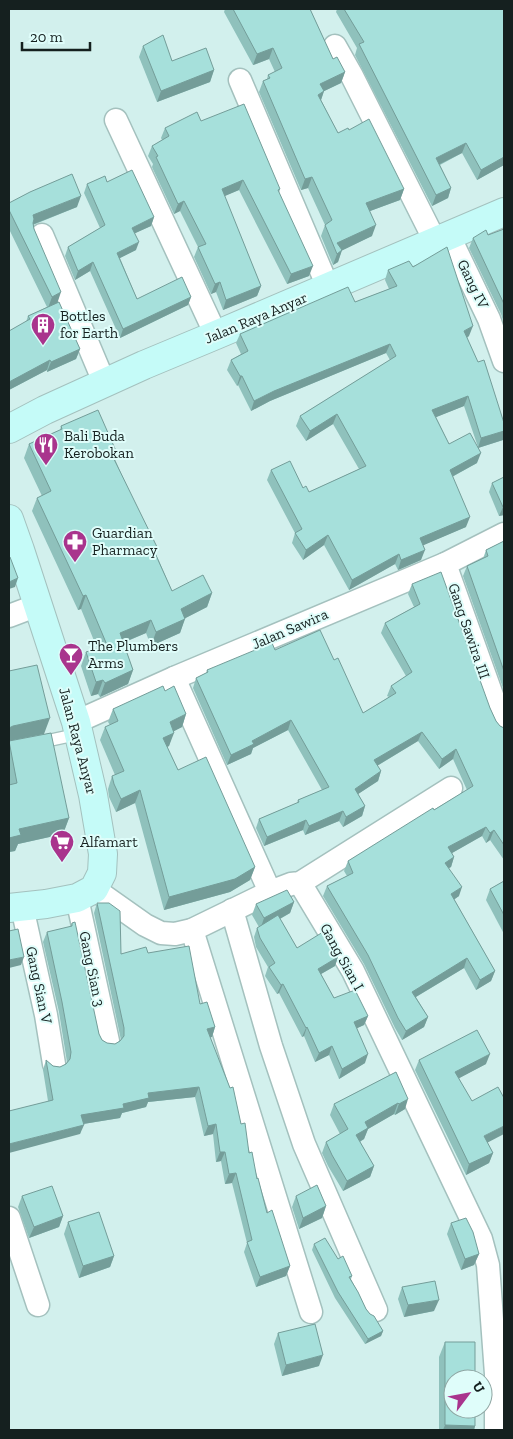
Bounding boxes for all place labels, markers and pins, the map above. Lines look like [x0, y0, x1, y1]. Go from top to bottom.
place label: Bottles for Earth [60, 307, 119, 342]
building icon: Bottles for Earth [30, 312, 56, 346]
place label: Bali Buda Kerobokan [64, 427, 134, 462]
restaurant icon: Bali Buda Kerobokan [33, 432, 59, 466]
place label: Guardian Pharmacy [92, 524, 158, 559]
pharmacy icon: Guardian Pharmacy [62, 529, 88, 563]
place label: The Plumbers Arms [88, 637, 178, 672]
bar icon: The Plumbers Arms [58, 642, 84, 676]
supermarket icon: Alfamart [49, 829, 75, 863]
place label: Alfamart [80, 833, 138, 851]

